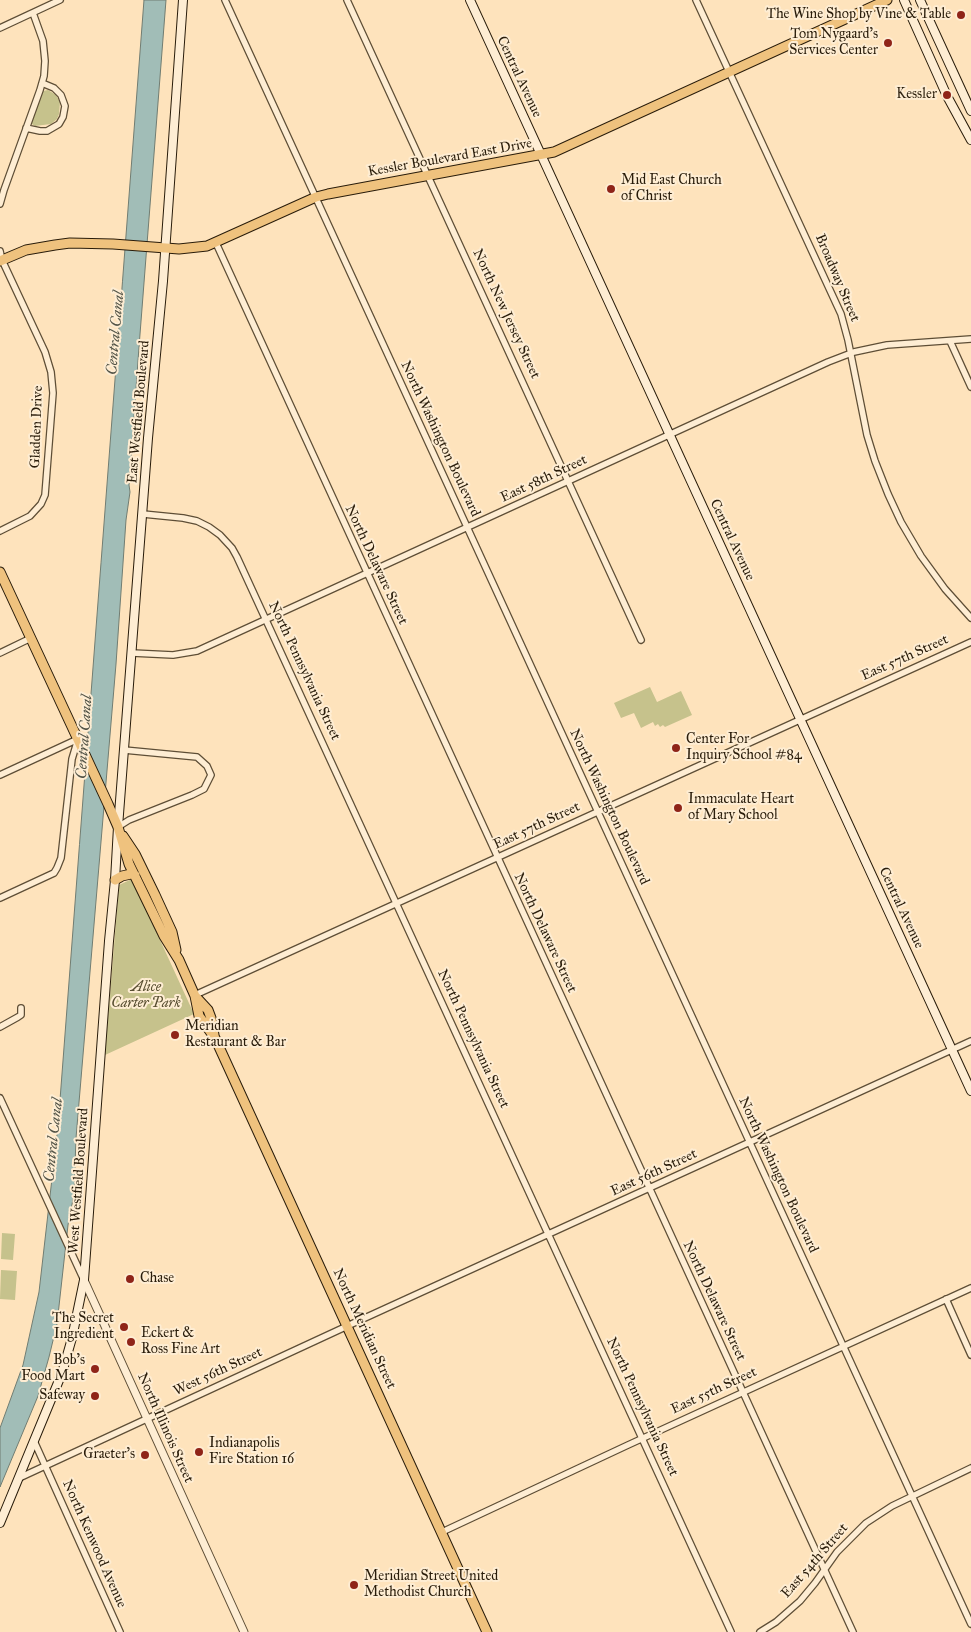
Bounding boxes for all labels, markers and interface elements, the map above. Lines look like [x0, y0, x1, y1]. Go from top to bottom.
place label: The Wine Shop by Vine & Table [766, 7, 951, 23]
marker: The Wine Shop by Vine & Table [955, 9, 967, 21]
place label: Tom Nygaard's Services Center [789, 27, 878, 59]
street label: Central Avenue [493, 34, 545, 120]
marker: Tom Nygaard's Services Center [882, 37, 894, 49]
place label: Kessler [896, 87, 937, 103]
marker: Kessler [941, 89, 953, 101]
street label: Kessler Boulevard East Drive [367, 135, 533, 181]
place label: Mid East Church of Christ [621, 173, 722, 206]
marker: Mid East Church of Christ [605, 183, 617, 195]
street label: Broadway Street [811, 232, 863, 324]
street label: North New Jersey Street [469, 247, 543, 381]
water label: Central Canal [103, 290, 129, 376]
street label: East Westfield Boulevard [124, 340, 154, 484]
street label: North Washington Boulevard [396, 358, 484, 520]
street label: Gladden Drive [27, 385, 47, 469]
street label: East 58th Street [498, 452, 590, 506]
street label: Central Avenue [706, 497, 758, 583]
street label: North Delaware Street [341, 503, 411, 627]
street label: North Pennsylvania Street [264, 599, 344, 743]
street label: East 57th Street [859, 631, 951, 685]
water label: Central Canal [73, 694, 97, 780]
street label: North Washington Boulevard [565, 726, 653, 888]
place label: Center For Inquiry School #84 [686, 732, 802, 764]
marker: Center For Inquiry School #84 [670, 742, 682, 754]
place label: Immaculate Heart of Mary School [688, 792, 794, 824]
street label: East 57th Street [491, 799, 583, 853]
marker: Immaculate Heart of Mary School [672, 802, 684, 814]
street label: Central Avenue [875, 865, 927, 951]
street label: North Delaware Street [510, 871, 580, 995]
street label: North Pennsylvania Street [433, 967, 513, 1111]
park label: Alice Carter Park [111, 980, 181, 1012]
place label: Meridian Restaurant & Bar [185, 1019, 286, 1052]
marker: Meridian Restaurant & Bar [169, 1029, 181, 1041]
street label: North Washington Boulevard [734, 1094, 822, 1256]
water label: Central Canal [41, 1097, 67, 1183]
street label: West Westfield Boulevard [66, 1108, 92, 1254]
street label: East 56th Street [608, 1146, 700, 1200]
street label: North Delaware Street [679, 1239, 749, 1363]
street label: North Meridian Street [329, 1266, 399, 1392]
place label: Chase [140, 1271, 174, 1287]
marker: Chase [124, 1273, 136, 1285]
place label: The Secret Ingredient [52, 1311, 114, 1344]
marker: The Secret Ingredient [118, 1321, 130, 1333]
place label: Eckert & Ross Fine Art [141, 1326, 220, 1358]
street label: North Pennsylvania Street [602, 1335, 682, 1479]
marker: Eckert & Ross Fine Art [125, 1336, 137, 1348]
street label: West 56th Street [171, 1344, 265, 1400]
place label: Bob's Food Mart [21, 1353, 85, 1385]
marker: Bob's Food Mart [89, 1363, 101, 1375]
street label: East 55th Street [669, 1364, 759, 1418]
street label: North Illinois Street [133, 1370, 197, 1486]
place label: Safeway [39, 1388, 85, 1404]
marker: Safeway [89, 1390, 101, 1402]
place label: Indianapolis Fire Station 16 [209, 1436, 294, 1468]
marker: Indianapolis Fire Station 16 [193, 1446, 205, 1458]
place label: Graeter's [83, 1447, 135, 1463]
marker: Graeter's [139, 1449, 151, 1461]
street label: North Kenwood Avenue [58, 1477, 130, 1611]
street label: East 54th Street [778, 1520, 852, 1602]
place label: Meridian Street United Methodist Church [364, 1569, 498, 1601]
marker: Meridian Street United Methodist Church [348, 1579, 360, 1591]

